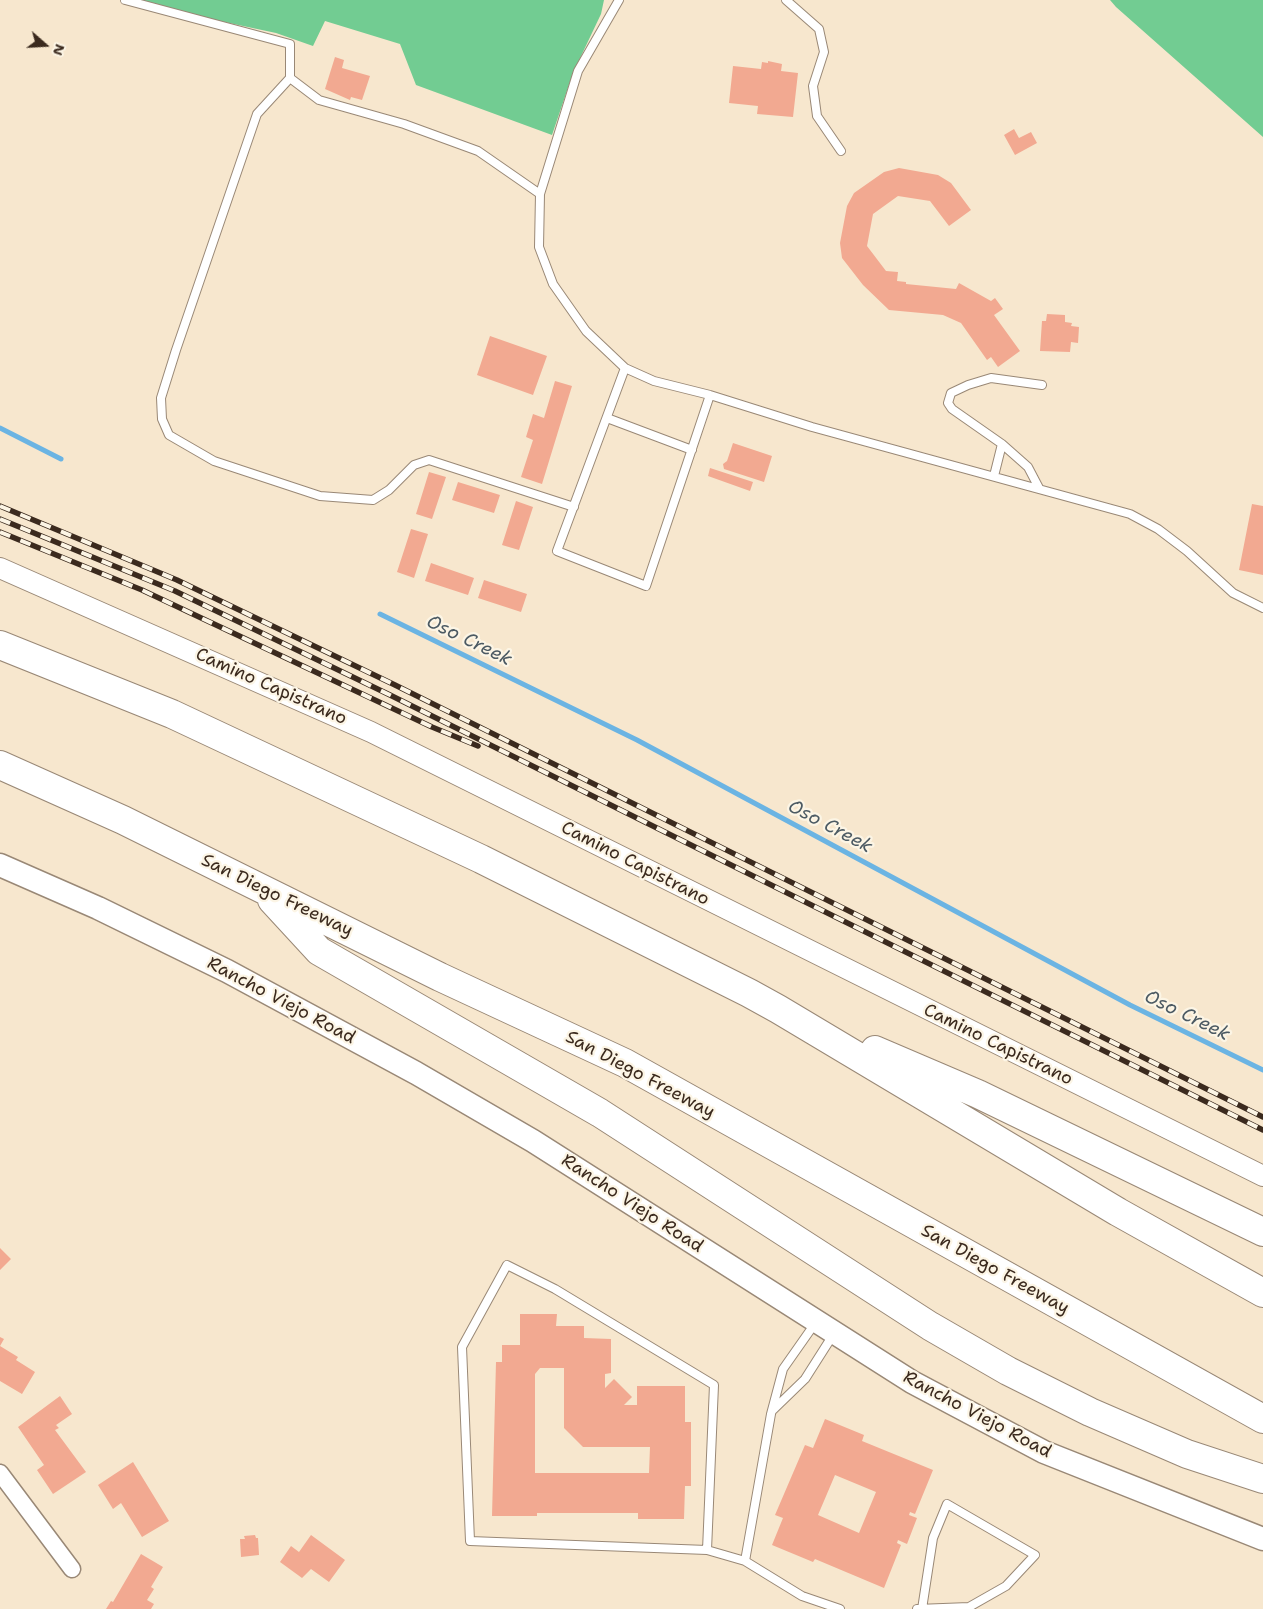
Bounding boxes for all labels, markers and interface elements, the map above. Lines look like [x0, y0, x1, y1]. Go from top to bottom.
north arrow [20, 20, 70, 70]
text: N [49, 42, 69, 58]
water label: Oso Creek [422, 610, 516, 672]
street label: Camino Capistrano [192, 644, 350, 730]
water label: Oso Creek [784, 795, 876, 859]
street label: Camino Capistrano [557, 817, 713, 911]
street label: San Diego Freeway [198, 850, 356, 942]
street label: Rancho Viejo Road [203, 953, 359, 1049]
water label: Oso Creek [1140, 985, 1234, 1047]
street label: Camino Capistrano [920, 999, 1076, 1091]
street label: San Diego Freeway [562, 1026, 718, 1124]
street label: Rancho Viejo Road [557, 1150, 707, 1258]
street label: San Diego Freeway [917, 1220, 1073, 1320]
street label: Rancho Viejo Road [899, 1367, 1055, 1463]

